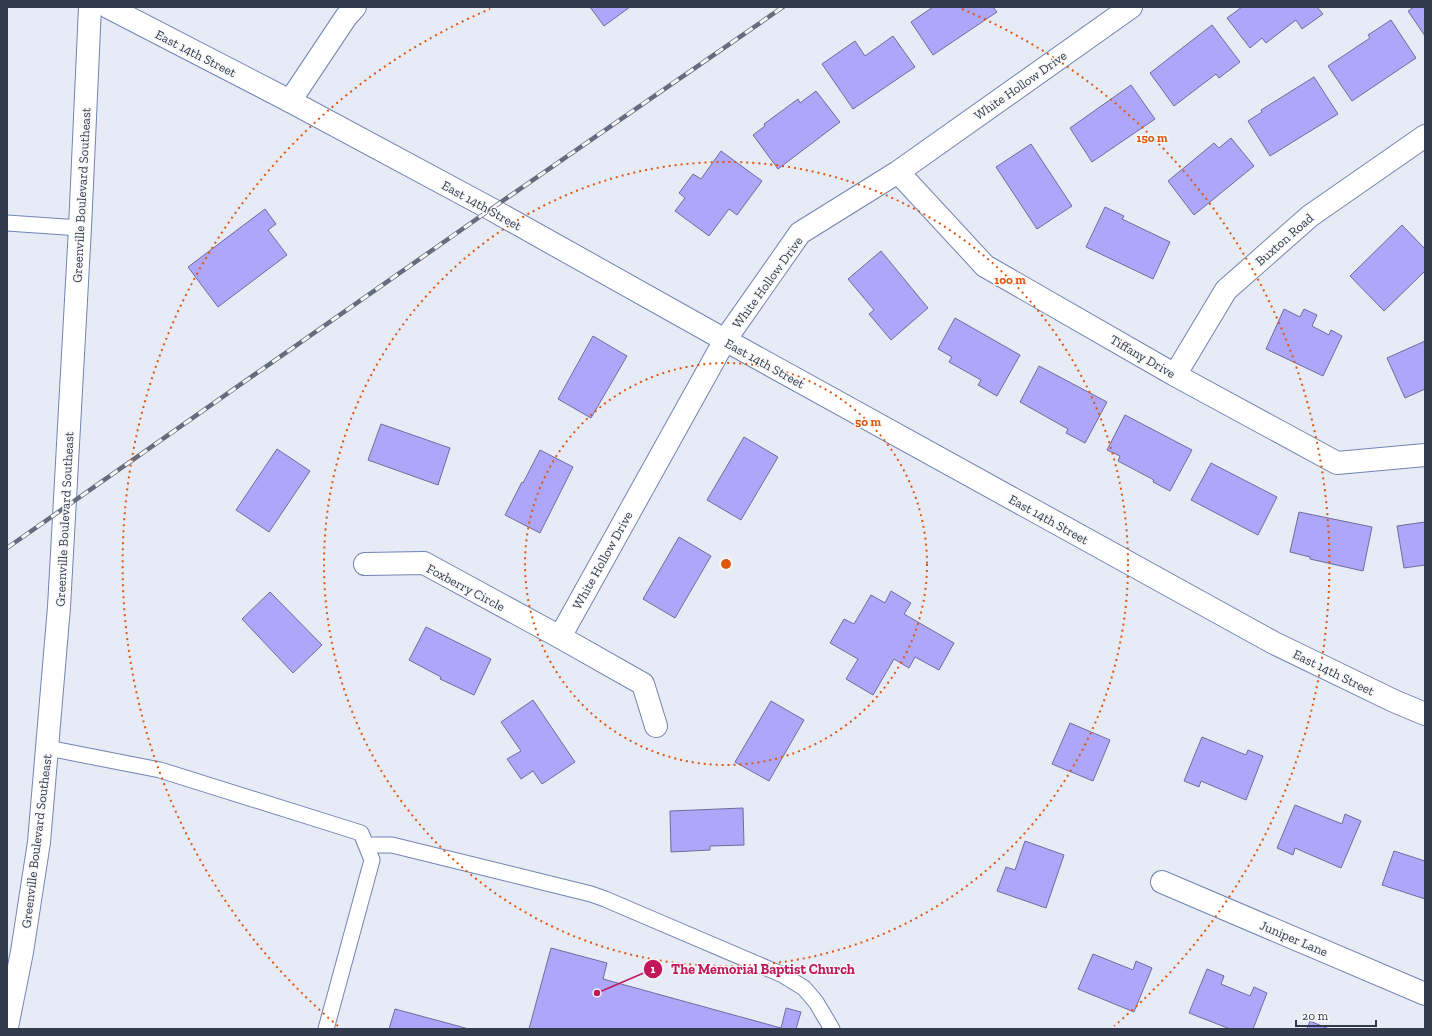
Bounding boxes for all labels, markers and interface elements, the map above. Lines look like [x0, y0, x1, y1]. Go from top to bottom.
street label: East 14th Street [153, 27, 239, 80]
street label: White Hollow Drive [971, 48, 1070, 123]
street label: Greenville Boulevard Southeast [69, 107, 94, 283]
text: 150 m [1137, 131, 1168, 145]
street label: East 14th Street [439, 177, 524, 234]
street label: Buxton Road [1252, 210, 1316, 269]
street label: White Hollow Drive [729, 233, 806, 331]
text: 100 m [994, 273, 1026, 287]
street label: Tiffany Drive [1107, 332, 1178, 381]
street label: East 14th Street [722, 335, 807, 392]
text: 50 m [855, 415, 881, 429]
street label: Greenville Boulevard Southeast [52, 431, 77, 607]
street label: East 14th Street [1006, 491, 1091, 548]
street label: White Hollow Drive [569, 509, 636, 612]
centre of rings [719, 557, 733, 571]
street label: Foxberry Circle [424, 561, 507, 614]
street label: East 14th Street [1291, 646, 1377, 699]
street label: Greenville Boulevard Southeast [18, 753, 55, 929]
street label: Juniper Lane [1258, 917, 1330, 960]
callout: The Memorial Baptist Church [643, 956, 863, 982]
text: The Memorial Baptist Church [671, 961, 855, 978]
text: 1 [651, 962, 656, 976]
scale bar [1296, 1002, 1376, 1028]
text: 20 m [1302, 1009, 1329, 1023]

